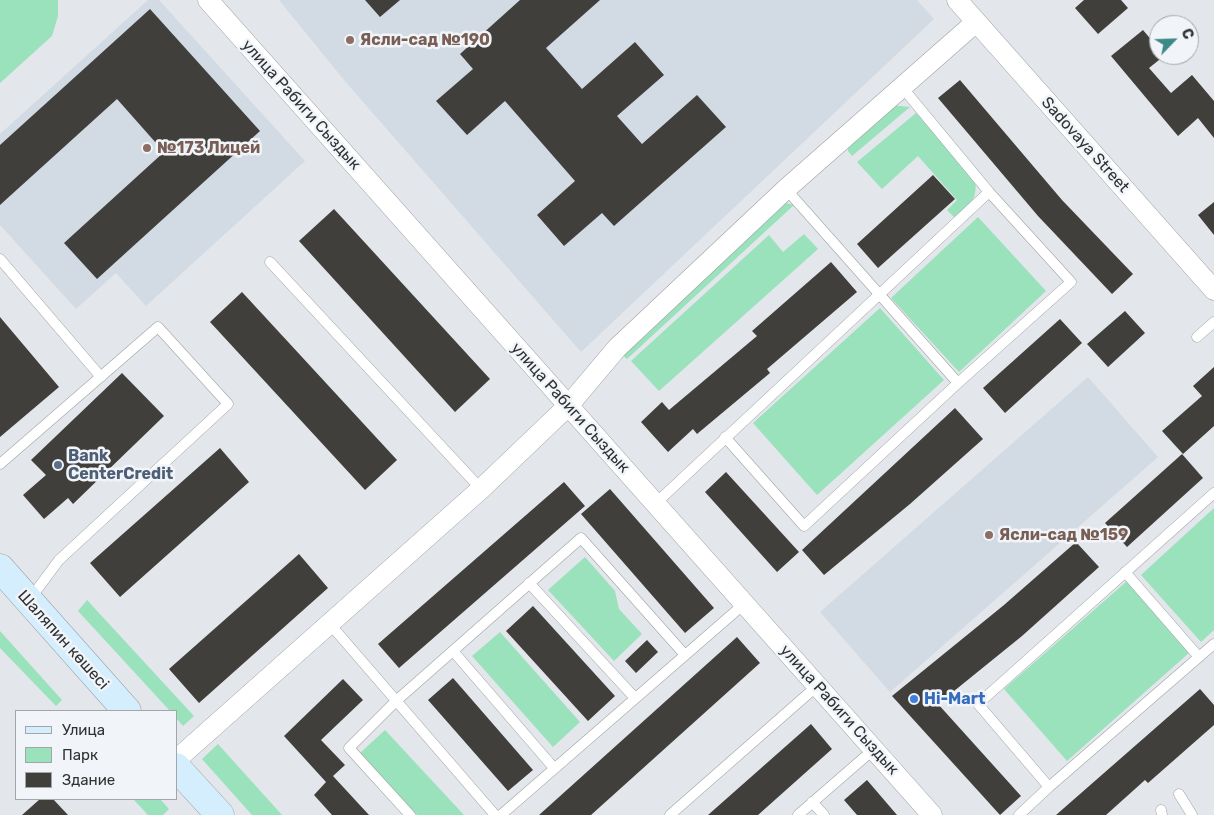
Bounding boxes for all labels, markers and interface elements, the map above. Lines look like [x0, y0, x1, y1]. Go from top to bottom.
north arrow [1149, 15, 1199, 65]
text: С [1177, 26, 1197, 42]
place label: Ясли-сад №190 [360, 30, 490, 50]
marker: Ясли-сад №190 [344, 34, 356, 46]
street label: улица Рабиги Сыздык [238, 36, 364, 174]
street label: Sadovaya Street [1037, 93, 1133, 197]
place label: №173 Лицей [157, 138, 260, 158]
marker: №173 Лицей [141, 142, 153, 154]
street label: улица Рабиги Сыздык [507, 339, 633, 477]
place label: Bank CenterCredit [68, 446, 173, 484]
marker: Bank CenterCredit [52, 459, 64, 471]
place label: Ясли-сад №159 [999, 525, 1128, 545]
marker: Ясли-сад №159 [983, 529, 995, 541]
street label: Шаляпин көшесі [13, 586, 113, 694]
street label: улица Рабиги Сыздык [776, 641, 902, 779]
place label: Hi-Mart [924, 689, 985, 709]
marker: Hi-Mart [908, 693, 920, 705]
legend [15, 710, 178, 800]
text: Улица [62, 721, 105, 739]
text: Парк [62, 746, 98, 764]
text: Здание [62, 771, 115, 789]

